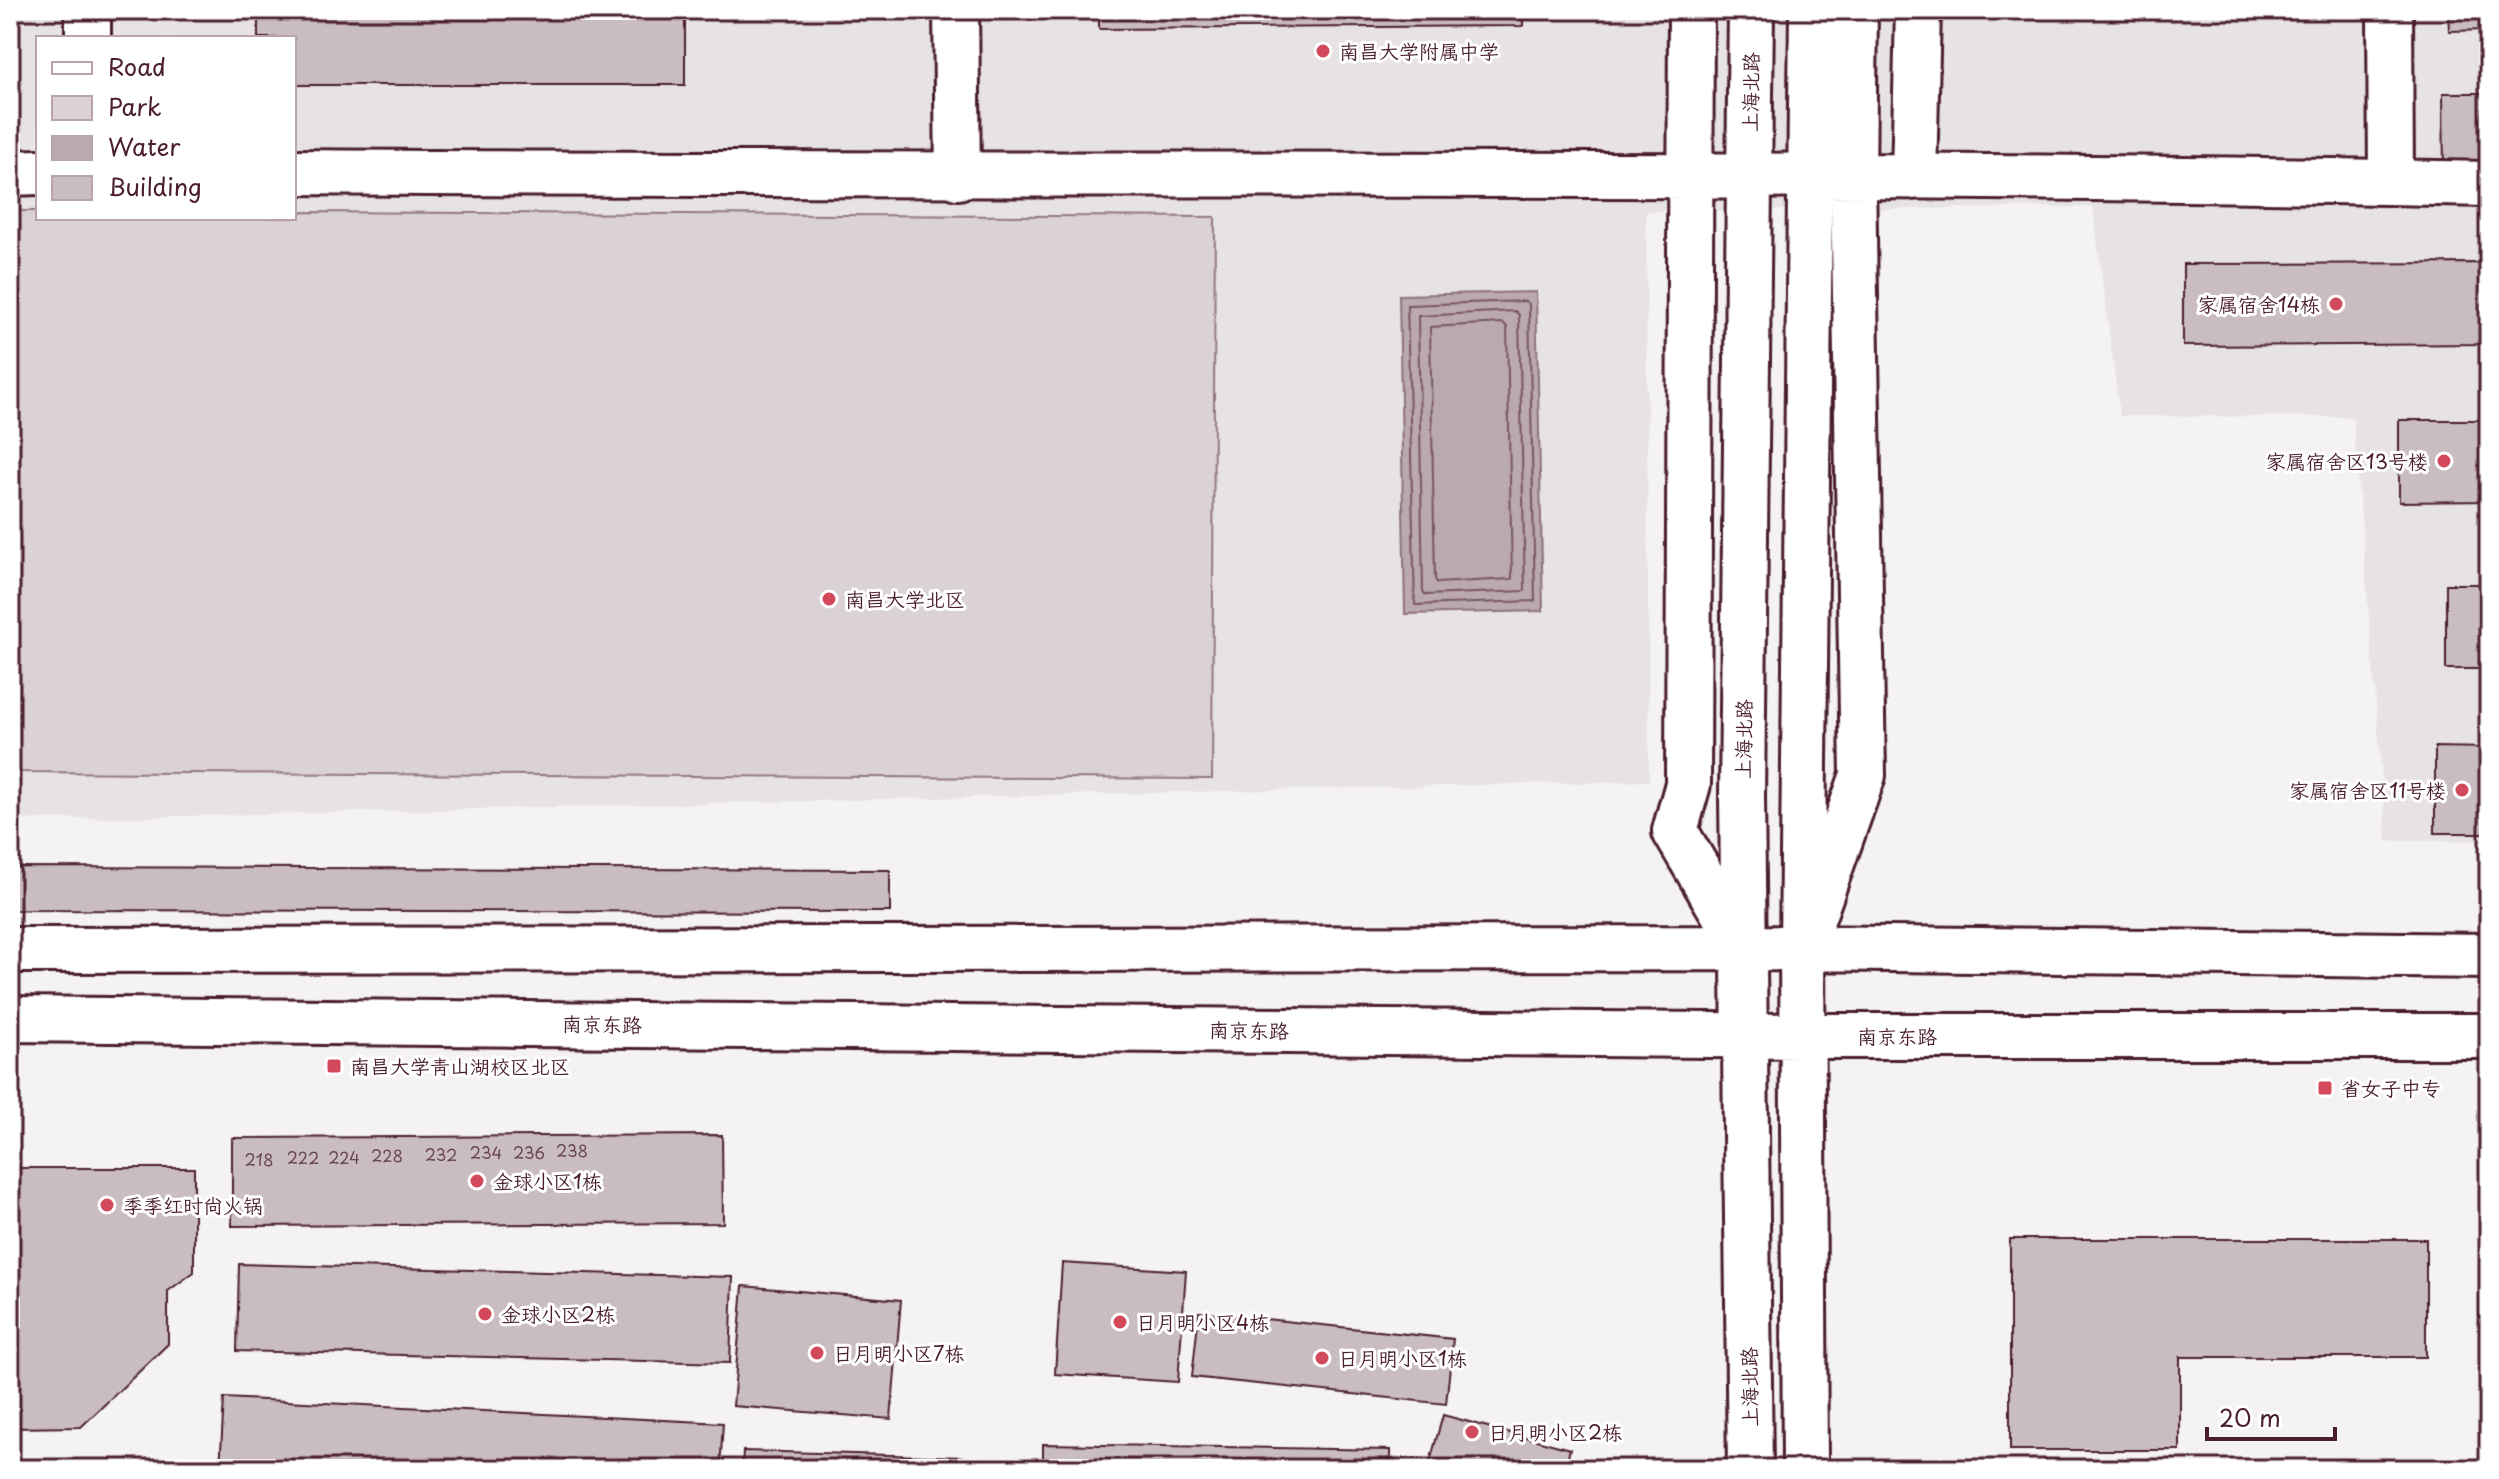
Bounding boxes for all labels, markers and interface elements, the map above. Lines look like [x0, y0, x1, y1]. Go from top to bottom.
legend [36, 36, 296, 220]
place label: 南昌大学附属中学 [1339, 36, 1499, 66]
marker: 南昌大学附属中学 [1314, 42, 1332, 60]
text: Road [108, 48, 166, 84]
street label: 上海北路 [1734, 51, 1766, 132]
text: Park [108, 88, 162, 124]
text: Water [108, 128, 181, 164]
text: Building [108, 168, 202, 204]
place label: 家属宿舍14栋 [2198, 289, 2320, 319]
marker: 家属宿舍14栋 [2327, 295, 2345, 313]
place label: 家属宿舍区13号楼 [2266, 446, 2428, 476]
marker: 家属宿舍区13号楼 [2435, 452, 2453, 470]
place label: 南昌大学北区 [845, 584, 965, 614]
marker: 南昌大学北区 [820, 590, 838, 608]
street label: 上海北路 [1727, 698, 1759, 779]
place label: 家属宿舍区11号楼 [2289, 775, 2446, 805]
marker: 家属宿舍区11号楼 [2453, 781, 2471, 799]
street label: 南京东路 [562, 1008, 643, 1040]
street label: 南京东路 [1209, 1014, 1290, 1046]
street label: 南京东路 [1857, 1021, 1938, 1051]
place label: 南昌大学青山湖校区北区 [350, 1051, 570, 1081]
marker: 南昌大学青山湖校区北区 [325, 1057, 343, 1075]
place label: 省女子中专 [2341, 1073, 2441, 1103]
marker: 省女子中专 [2316, 1079, 2334, 1097]
house number: 238 [556, 1138, 588, 1162]
house number: 234 [470, 1140, 502, 1164]
house number: 236 [513, 1140, 545, 1164]
house number: 232 [425, 1142, 457, 1166]
house number: 228 [371, 1143, 403, 1167]
house number: 222 [287, 1145, 319, 1169]
house number: 224 [328, 1145, 360, 1169]
house number: 218 [244, 1147, 274, 1171]
place label: 金球小区1栋 [493, 1166, 602, 1196]
marker: 金球小区1栋 [468, 1172, 486, 1190]
place label: 季季红时尚火锅 [123, 1190, 263, 1220]
marker: 季季红时尚火锅 [98, 1196, 116, 1214]
place label: 金球小区2栋 [501, 1299, 615, 1329]
marker: 金球小区2栋 [476, 1305, 494, 1323]
place label: 日月明小区4栋 [1136, 1307, 1269, 1337]
marker: 日月明小区4栋 [1111, 1313, 1129, 1331]
place label: 日月明小区7栋 [833, 1338, 964, 1368]
place label: 日月明小区1栋 [1338, 1343, 1467, 1373]
marker: 日月明小区7栋 [808, 1344, 826, 1362]
street label: 上海北路 [1733, 1346, 1765, 1427]
marker: 日月明小区1栋 [1313, 1349, 1331, 1367]
scale bar [2207, 1391, 2335, 1441]
text: 20 m [2219, 1399, 2281, 1435]
place label: 日月明小区2栋 [1488, 1417, 1622, 1447]
marker: 日月明小区2栋 [1463, 1423, 1481, 1441]

